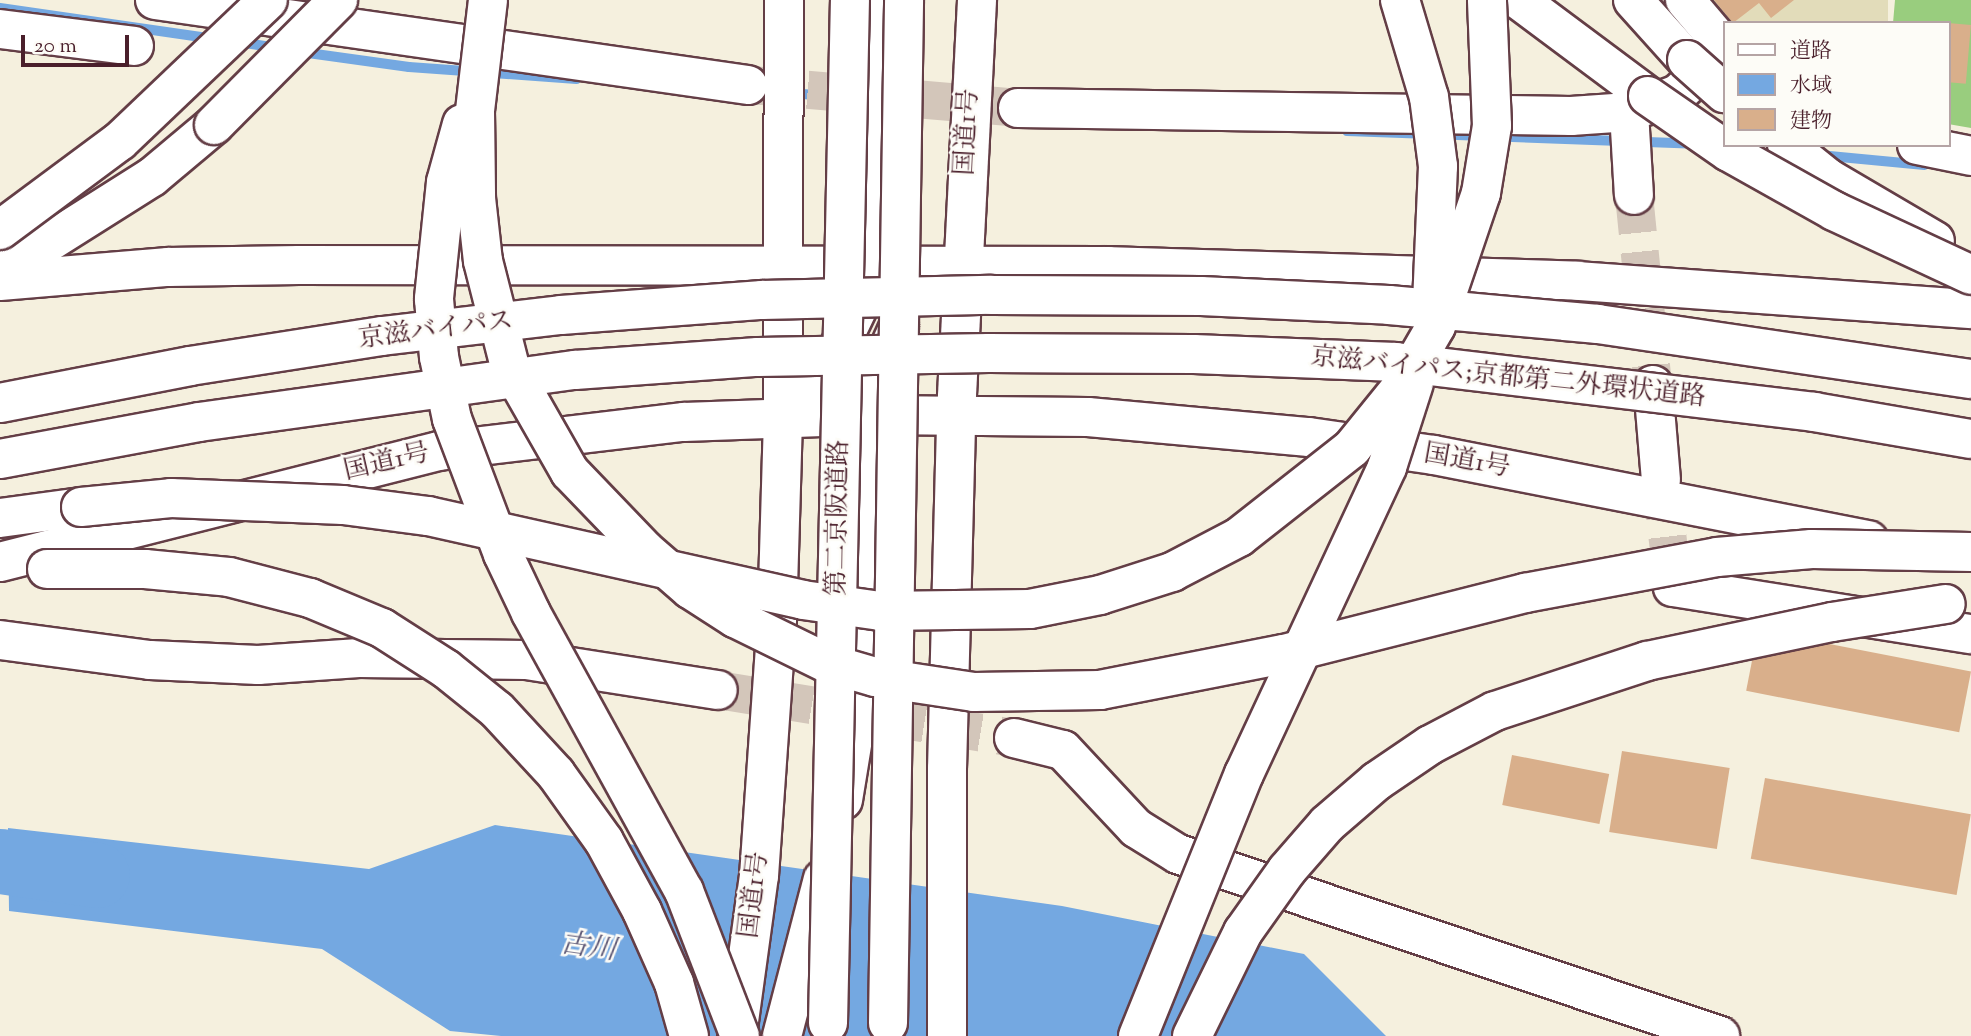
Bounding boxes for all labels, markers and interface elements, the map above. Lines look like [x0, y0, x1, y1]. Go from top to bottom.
scale bar [24, 21, 133, 65]
legend [1722, 21, 1950, 147]
text: 20 m [34, 32, 77, 62]
text: 道路 [1790, 37, 1832, 67]
text: 水域 [1790, 72, 1832, 102]
street label: 国道1号 [950, 88, 986, 176]
text: 建物 [1790, 107, 1832, 137]
street label: 京滋バイパス [357, 306, 515, 356]
street label: 京滋バイパス;京都第二外環状道路 [1309, 342, 1707, 414]
street label: 国道1号 [341, 438, 433, 488]
street label: 国道1号 [1422, 439, 1512, 485]
street label: 第二京阪道路 [822, 440, 856, 596]
street label: 国道1号 [734, 850, 776, 940]
water label: 古川 [558, 927, 618, 969]

